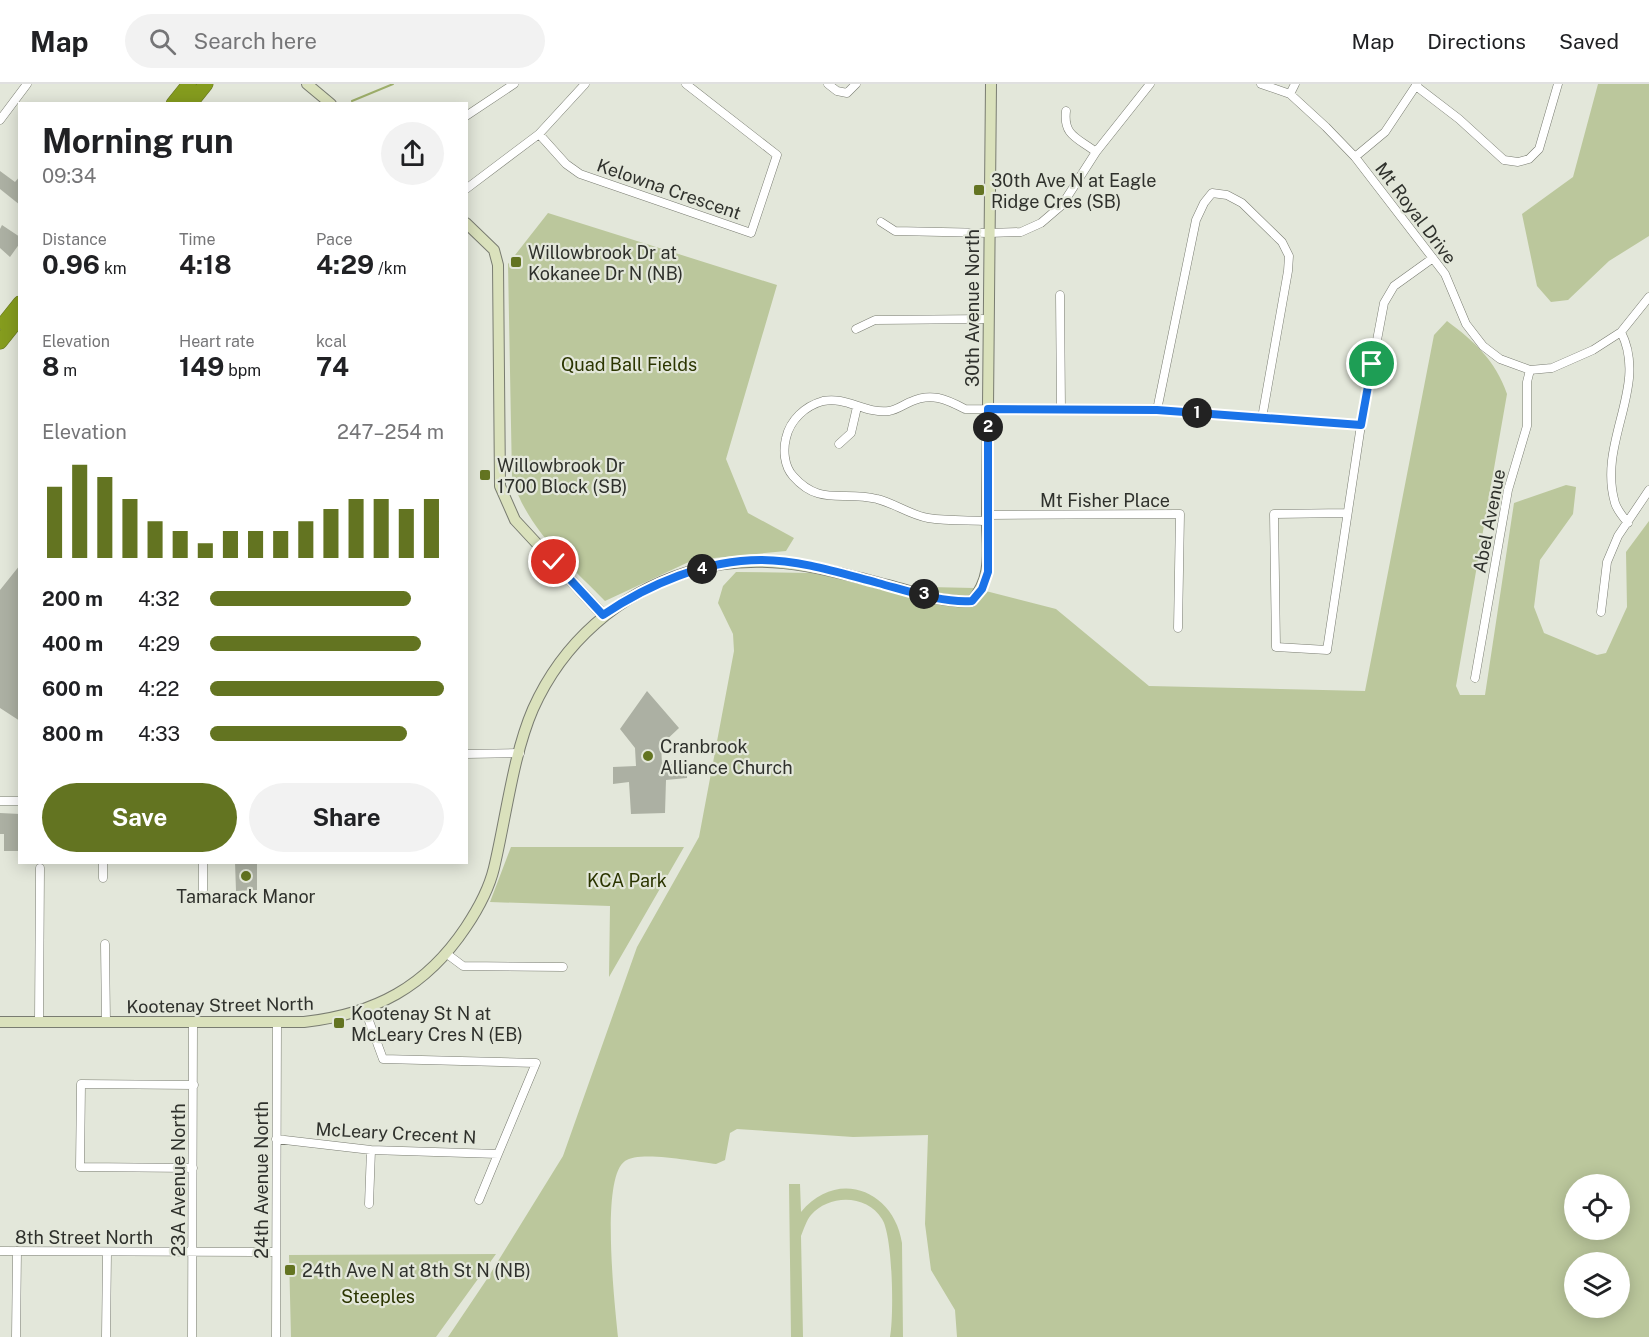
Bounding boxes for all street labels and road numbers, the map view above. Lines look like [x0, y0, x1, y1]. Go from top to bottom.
street label: Kelowna Crescent [594, 154, 744, 224]
street label: Mt Royal Drive [1371, 158, 1461, 268]
street label: 30th Avenue North [962, 229, 983, 387]
street label: Abel Avenue [1469, 467, 1509, 575]
street label: Mt Fisher Place [1040, 490, 1170, 511]
street label: Kootenay Street North [126, 993, 314, 1017]
street label: 24th Avenue North [251, 1101, 272, 1259]
street label: 23A Avenue North [168, 1103, 189, 1257]
street label: McLeary Crecent N [315, 1118, 477, 1148]
street label: 8th Street North [15, 1227, 153, 1248]

